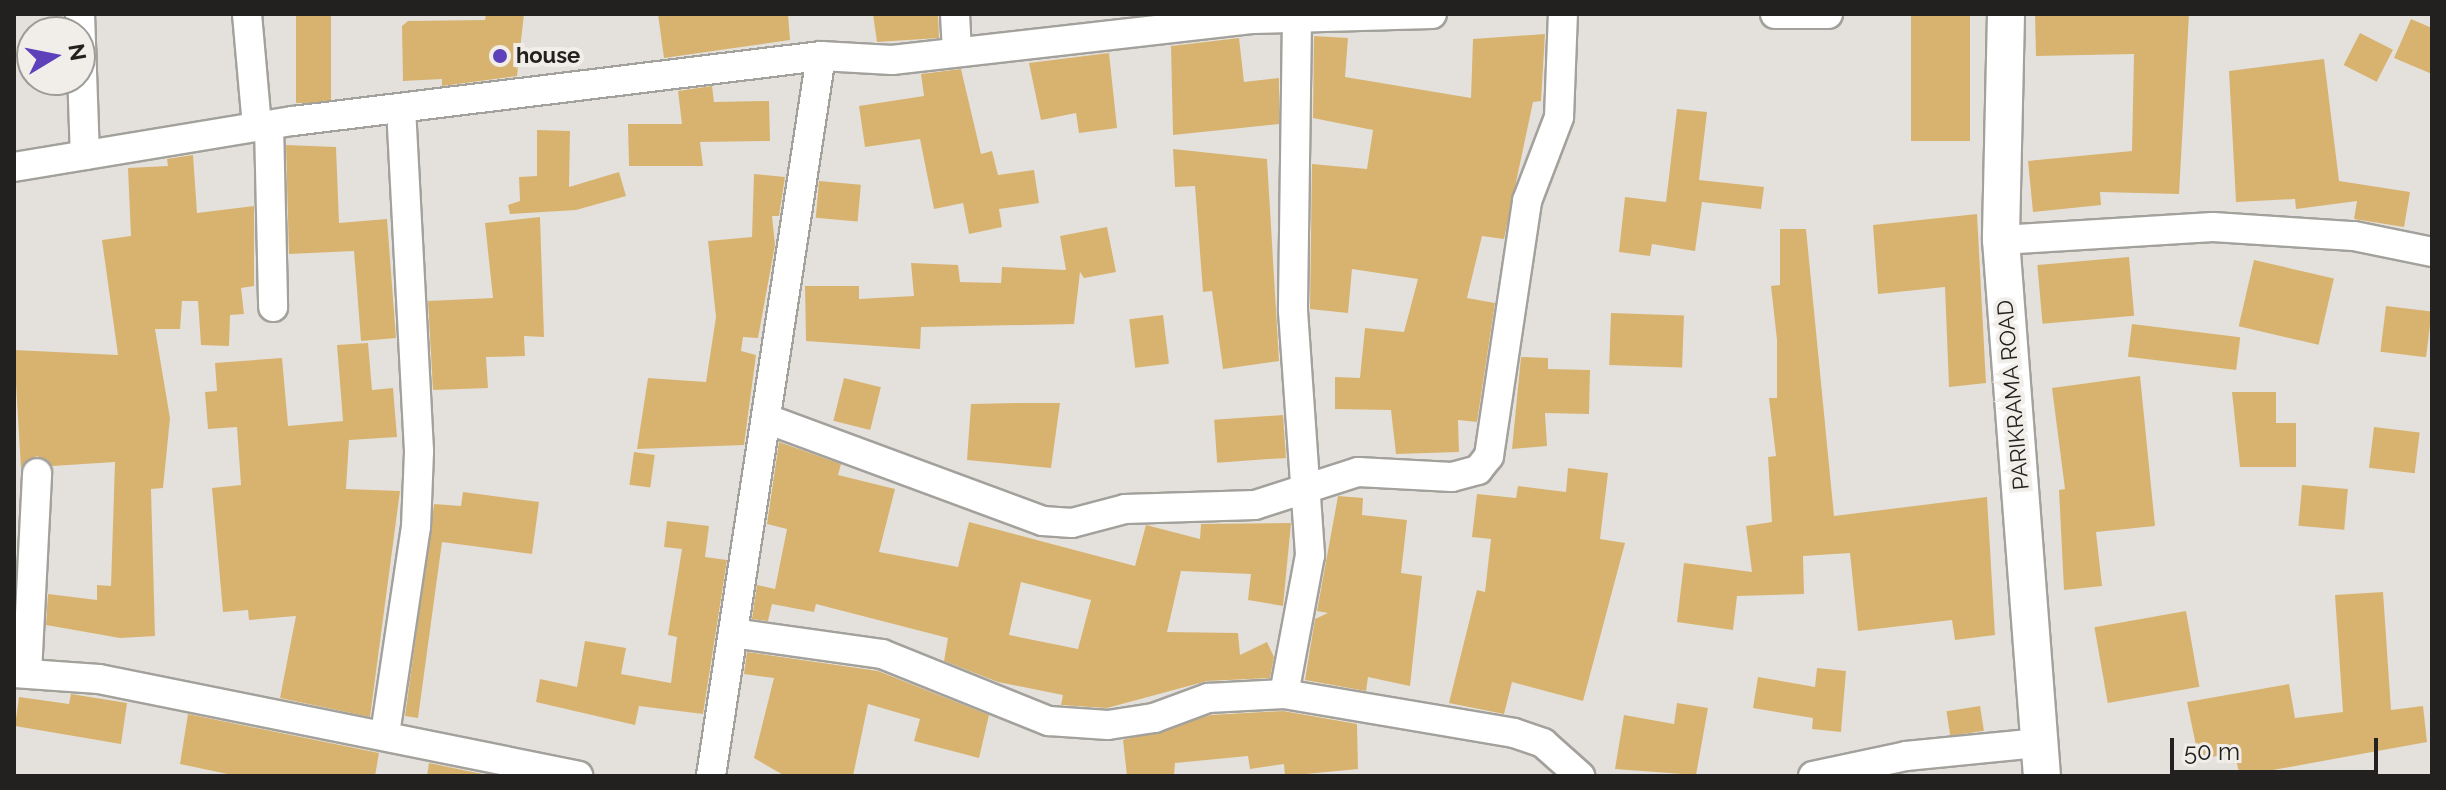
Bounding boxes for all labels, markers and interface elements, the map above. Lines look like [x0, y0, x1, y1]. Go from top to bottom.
north arrow [16, 16, 96, 96]
text: N [63, 42, 92, 63]
place label: house [516, 43, 580, 69]
marker: house [491, 47, 509, 65]
street label: PARIKRAMA ROAD [1992, 299, 2034, 491]
scale bar [2174, 722, 2382, 772]
text: 50 m [2184, 737, 2240, 766]

